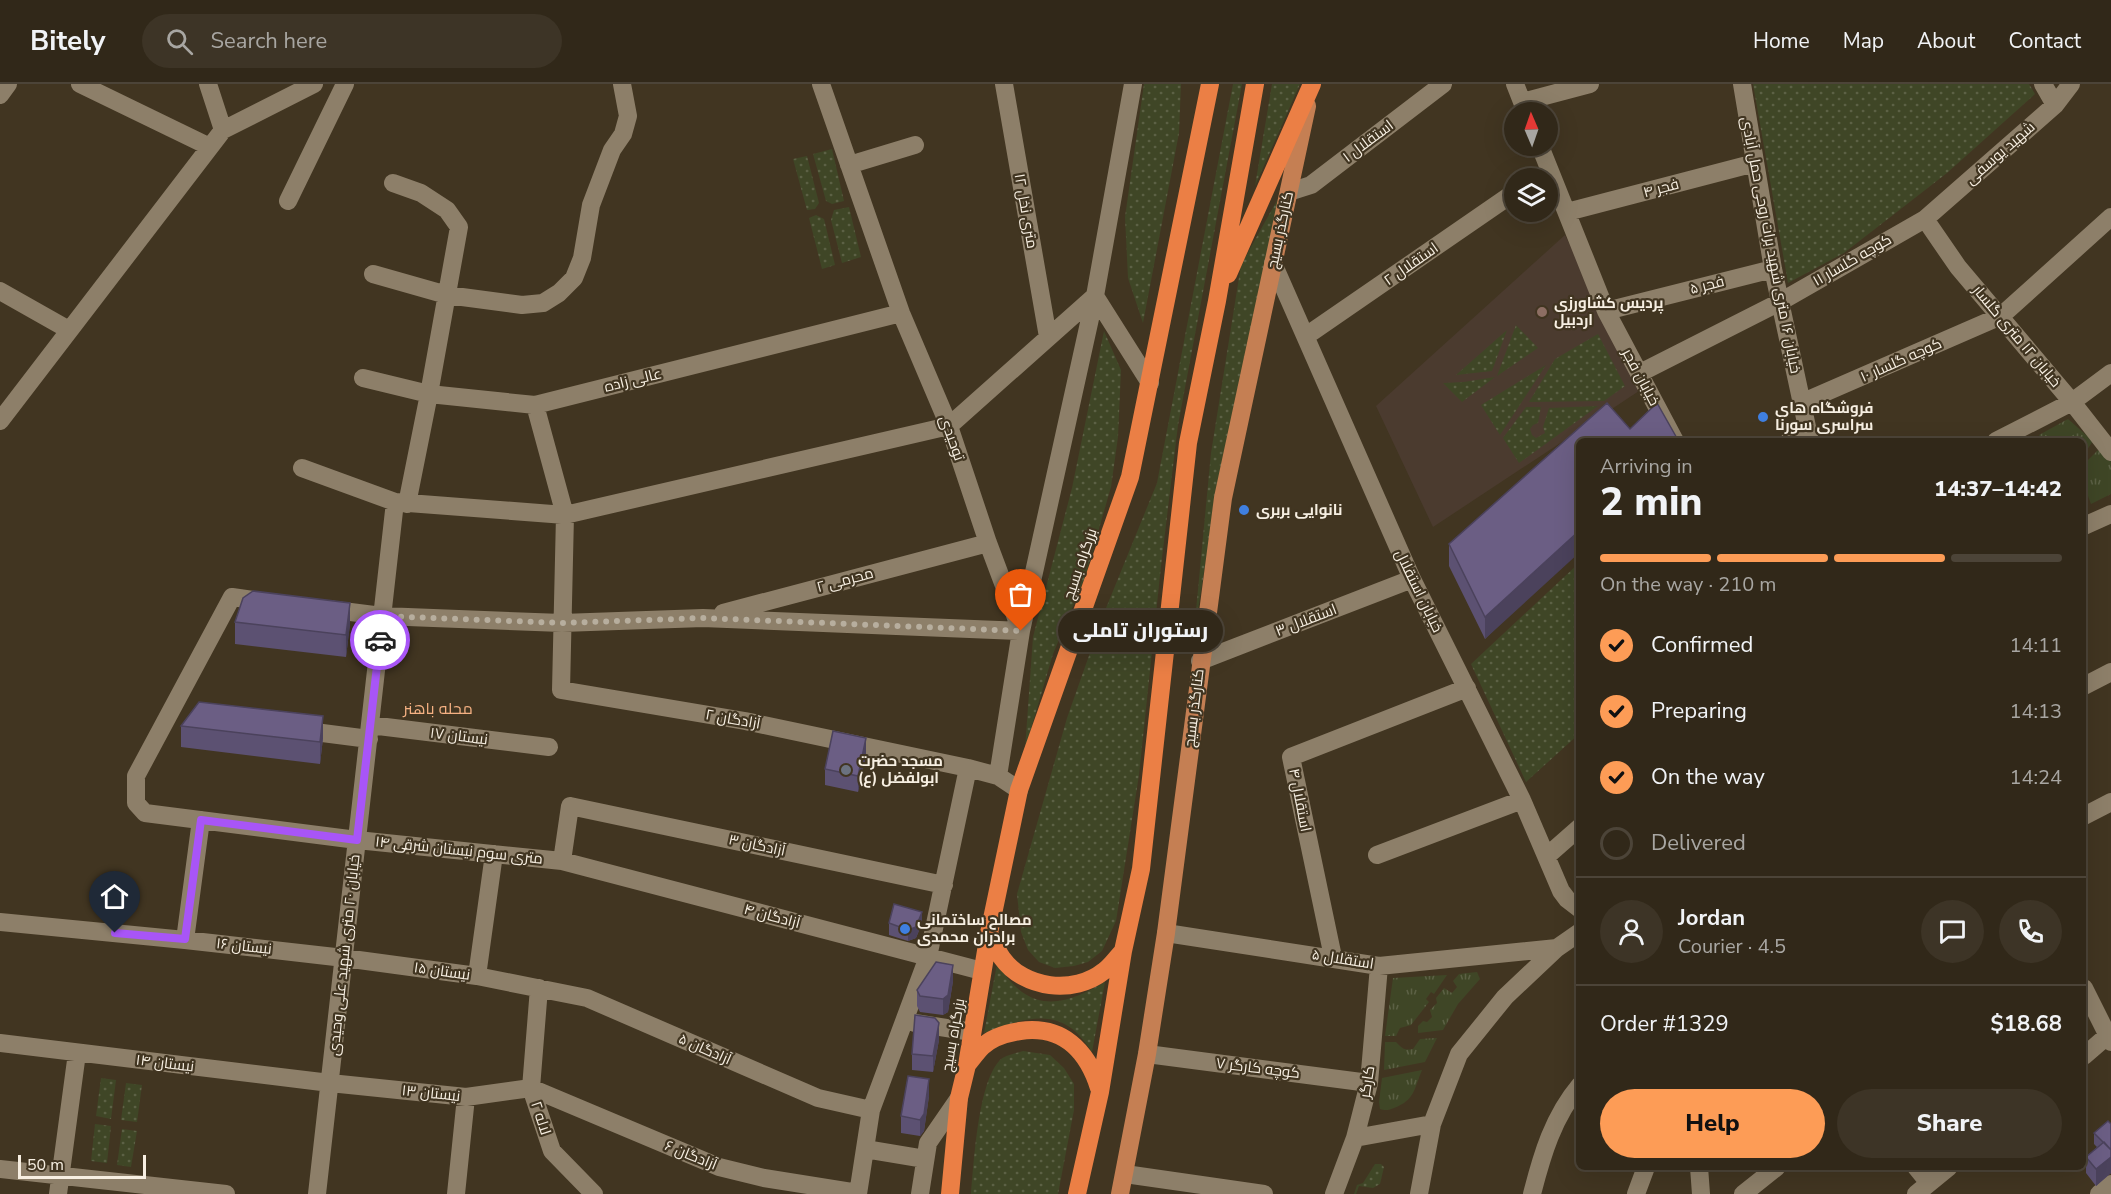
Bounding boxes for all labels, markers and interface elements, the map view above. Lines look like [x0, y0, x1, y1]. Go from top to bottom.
search box [142, 14, 562, 68]
text: Bitely [30, 22, 106, 60]
icon: search [163, 25, 196, 58]
text: Search here [211, 26, 327, 56]
text: Home [1753, 27, 1810, 55]
text: Map [1843, 27, 1884, 55]
text: About [1917, 27, 1975, 55]
text: Contact [2008, 27, 2081, 55]
north arrow [1504, 102, 1558, 156]
map controls [1504, 102, 1558, 222]
street label: استقلال ۱ [1338, 115, 1398, 167]
street label: خیابان ۱۶ متری شهید برات روحی حمل آبادی [1736, 115, 1806, 375]
street label: شهید یوسفی [1961, 117, 2039, 189]
button: layers [1504, 168, 1558, 222]
street label: ۱۲ متری نخل [1010, 172, 1042, 250]
street label: فجر ۴ [1641, 174, 1681, 202]
street label: کنارگذر بسیج [1262, 189, 1299, 271]
street label: کوچه گلسار ۱۱ [1809, 229, 1895, 291]
street label: استقلال ۲ [1380, 238, 1442, 290]
street label: فجر ۵ [1688, 271, 1726, 299]
street label: خیابان ۱۲ متری گلسار [1968, 280, 2066, 391]
place label: پردیس کشاورزی اردبیل [1554, 293, 1664, 330]
marker: پردیس کشاورزی اردبیل [1535, 305, 1549, 319]
street label: کوچه گلسار ۱۰ [1857, 333, 1945, 387]
street label: خیابان فجر [1617, 344, 1664, 409]
street label: عالی زاده [602, 363, 664, 397]
place label: فروشگاه های سراسری سورنا [1775, 398, 1874, 435]
marker: فروشگاه های سراسری سورنا [1756, 410, 1770, 424]
street label: توحیدی [935, 413, 969, 463]
text: Arriving in [1600, 453, 1693, 480]
text: 14:37–14:42 [1934, 474, 2062, 504]
text: 2 min [1600, 476, 1703, 529]
place label: نانوایی بربری [1256, 500, 1342, 520]
marker: نانوایی بربری [1237, 503, 1251, 517]
street label: بزرگراه بسیج [1058, 526, 1103, 603]
street label: خیابان استقلال [1390, 546, 1448, 636]
street label: محرمی ۲ [814, 563, 876, 597]
pin [995, 569, 1046, 631]
text: On the way · 210 m [1600, 571, 1776, 598]
icon: bag [1004, 578, 1037, 611]
street label: استقلال ۳ [1272, 599, 1340, 641]
courier [350, 610, 410, 670]
callout: رستوران تاملی [1057, 610, 1222, 652]
text: رستوران تاملی [1073, 617, 1208, 644]
icon: car [364, 624, 397, 657]
icon: check [1600, 629, 1633, 662]
text: Confirmed [1651, 630, 1753, 660]
text: 14:11 [2009, 632, 2062, 659]
street label: کنارگذر بسیج [1179, 668, 1210, 748]
icon: check [1600, 695, 1633, 728]
text: Preparing [1651, 696, 1747, 726]
district label: محله باهنر [402, 698, 473, 720]
text: 14:13 [2009, 698, 2062, 725]
street label: آزادگان ۲ [704, 704, 762, 734]
street label: نیستان ۱۷ [429, 723, 489, 749]
place label: مسجد حضرت ابولفضل (ع) [858, 751, 943, 788]
icon: check [1600, 761, 1633, 794]
text: On the way [1651, 762, 1765, 792]
marker: مسجد حضرت ابولفضل (ع) [839, 763, 853, 777]
text: 14:24 [2009, 764, 2062, 791]
street label: استقلال ۴ [1284, 767, 1316, 833]
text: Delivered [1651, 828, 1746, 858]
street label: آزادگان ۳ [727, 829, 787, 861]
street label: ۱۴ متری سوم نیستان شرقی [374, 831, 544, 869]
street label: خیابان ۲۰ متری شهید علی وحیدی [323, 853, 365, 1057]
pin [89, 871, 140, 933]
icon: home [98, 880, 131, 913]
street label: آزادگان ۴ [742, 899, 802, 933]
button: person [1600, 900, 1663, 963]
button: chat [1921, 900, 1984, 963]
button: phone [1999, 900, 2062, 963]
text: Jordan [1678, 903, 1745, 933]
place label: مصالح ساختمانی برادران محمدی [917, 910, 1032, 947]
marker: مصالح ساختمانی برادران محمدی [898, 922, 912, 936]
street label: نیستان ۱۶ [215, 933, 273, 959]
text: Courier · 4.5 [1678, 933, 1786, 960]
street label: استقلال ۵ [1311, 944, 1375, 974]
street label: نیستان ۱۵ [412, 957, 472, 985]
street label: بزرگراه بسیج [937, 997, 970, 1074]
text: Order #1329 [1600, 1009, 1729, 1039]
text: $18.68 [1991, 1009, 2062, 1039]
street label: آزادگان ۵ [675, 1029, 735, 1069]
street label: نیستان ۱۴ [135, 1050, 195, 1076]
street label: کوچه کارگر ۷ [1215, 1053, 1301, 1083]
street label: کارگر [1354, 1064, 1379, 1101]
street label: نیستان ۱۳ [401, 1080, 461, 1106]
button: Help [1600, 1089, 1825, 1158]
button: Share [1837, 1089, 2062, 1158]
street label: لاله ۲ [526, 1099, 556, 1137]
street label: آزادگان ۶ [662, 1135, 720, 1175]
scale bar [18, 1152, 146, 1180]
text: 50 m [27, 1154, 64, 1176]

